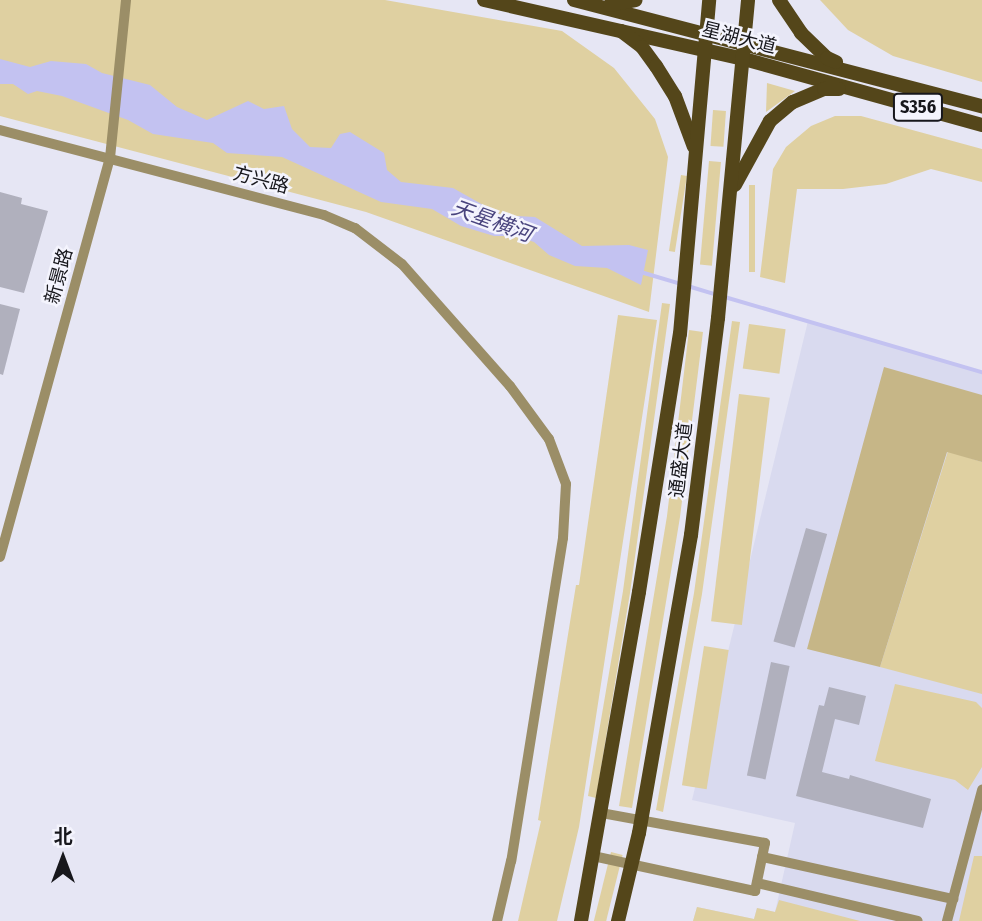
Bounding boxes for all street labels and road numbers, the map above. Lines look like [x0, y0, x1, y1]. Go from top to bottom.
street label: 星湖大道 [699, 18, 779, 58]
road number: S356 [892, 92, 944, 122]
street label: 方兴路 [231, 162, 291, 198]
street label: 新景路 [41, 246, 77, 306]
street label: 通盛大道 [665, 421, 697, 499]

